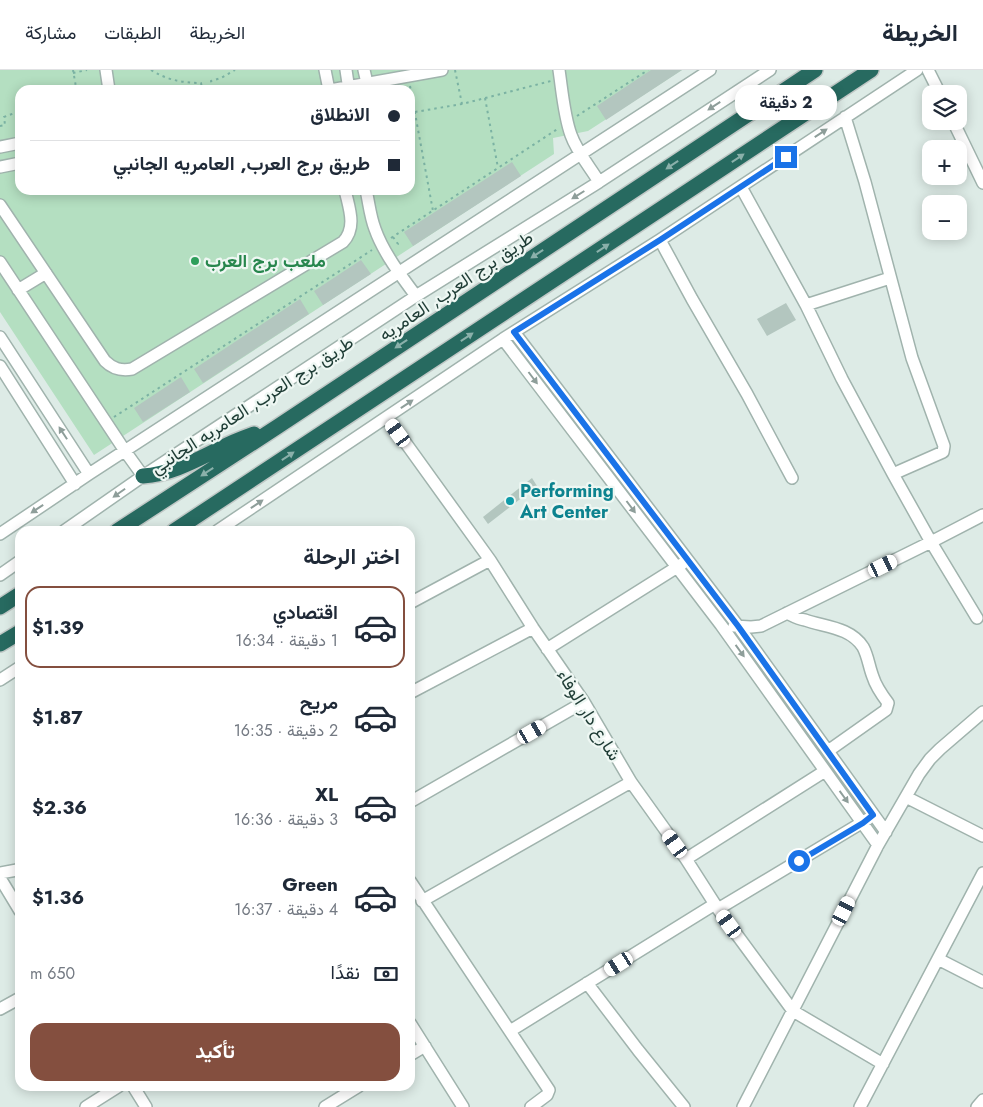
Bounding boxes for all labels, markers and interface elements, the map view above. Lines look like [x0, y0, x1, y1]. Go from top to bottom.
text: الخريطة [882, 15, 958, 50]
text: مشاركة [25, 20, 76, 46]
text: الطبقات [104, 20, 161, 46]
text: الخريطة [189, 20, 245, 46]
callout: 2 دقيقة [735, 84, 837, 119]
map controls [922, 85, 967, 240]
button: layers [922, 85, 967, 130]
text: 2 دقيقة [759, 91, 813, 114]
text: الانطلاق [310, 101, 370, 128]
one-way arrow [708, 101, 721, 111]
one-way arrow [814, 128, 828, 138]
button: + [922, 140, 967, 185]
route end [775, 146, 797, 168]
text: طريق برج العرب, العامريه الجانبي [113, 150, 370, 177]
one-way arrow [731, 153, 745, 163]
one-way arrow [665, 160, 679, 169]
one-way arrow [571, 190, 585, 199]
button: − [922, 195, 967, 240]
street label: طريق برج العرب, العامريه [374, 225, 538, 347]
one-way arrow [596, 243, 609, 252]
place label: ملعب برج العرب [205, 248, 326, 274]
one-way arrow [530, 250, 543, 259]
marker: ملعب برج العرب [189, 255, 201, 267]
street label: طريق برج العرب, العامريه الجانبي [145, 329, 360, 482]
one-way arrow [460, 333, 474, 342]
one-way arrow [395, 339, 408, 349]
one-way arrow [528, 371, 538, 385]
one-way arrow [400, 399, 413, 409]
car [383, 416, 412, 450]
one-way arrow [58, 427, 68, 440]
one-way arrow [281, 451, 295, 461]
one-way arrow [200, 467, 214, 477]
place label: Performing Art Center [519, 478, 614, 525]
one-way arrow [112, 488, 126, 498]
marker: Performing Art Center [504, 495, 516, 507]
one-way arrow [250, 499, 264, 509]
one-way arrow [626, 500, 637, 513]
one-way arrow [31, 504, 44, 513]
text: اختر الرحلة [303, 540, 400, 572]
car [866, 553, 899, 579]
text: اقتصادي [273, 599, 338, 626]
icon: car [353, 605, 398, 650]
text: $1.39 [32, 614, 84, 641]
text: 1 دقيقة · 16:34 [235, 629, 338, 652]
one-way arrow [734, 644, 745, 657]
street label: شارع دار الوفاء [551, 664, 627, 766]
text: مريح [300, 689, 338, 716]
icon: car [353, 695, 398, 740]
text: $1.87 [32, 704, 83, 731]
car [515, 718, 548, 746]
text: 2 دقيقة · 16:35 [234, 719, 338, 742]
text: XL [315, 781, 338, 808]
icon: car [353, 785, 398, 830]
one-way arrow [839, 790, 850, 803]
text: $2.36 [32, 794, 87, 821]
text: 3 دقيقة · 16:36 [234, 808, 338, 831]
car [660, 827, 689, 861]
route start [788, 850, 810, 872]
text: Green [282, 871, 338, 898]
icon: car [353, 875, 398, 920]
text: $1.36 [32, 884, 84, 911]
car [830, 894, 857, 928]
text: 4 دقيقة · 16:37 [234, 898, 338, 921]
car [714, 907, 743, 941]
car [602, 950, 635, 978]
text: نقدًا [331, 959, 360, 986]
icon: cash [372, 960, 400, 988]
text: 650 m [30, 962, 75, 985]
button: تأكيد [30, 1023, 400, 1081]

